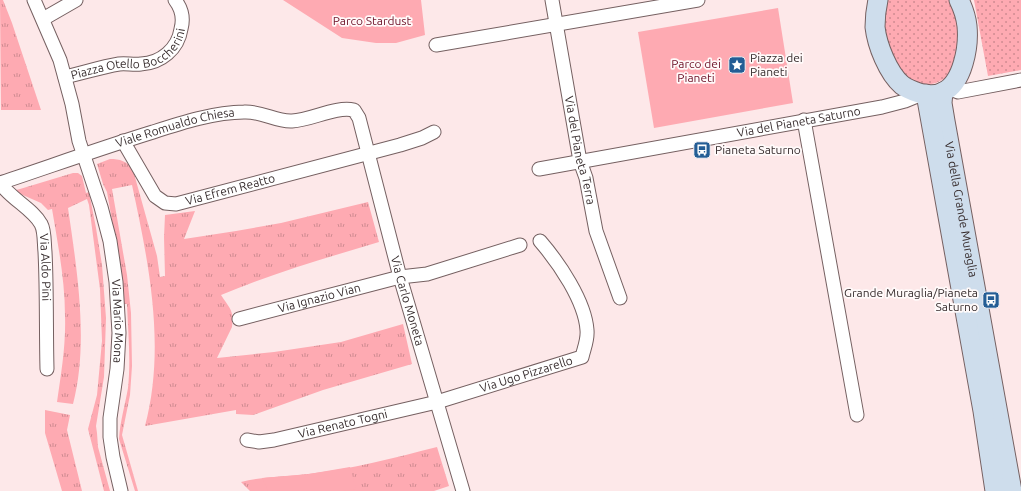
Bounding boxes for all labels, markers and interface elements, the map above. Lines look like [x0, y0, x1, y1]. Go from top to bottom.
park label: Parco Stardust [333, 14, 412, 27]
street label: Piazza Otello Boccherini [69, 27, 187, 81]
place label: Piazza dei Pianeti [750, 51, 803, 78]
place icon: Piazza dei Pianeti [727, 55, 747, 75]
park label: Parco dei Pianeti [671, 57, 721, 84]
street label: Via del Pianeta Terra [563, 95, 598, 206]
street label: Via del Pianeta Saturno [736, 104, 862, 139]
street label: Viale Romualdo Chiesa [114, 105, 235, 149]
bus stop icon: Pianeta Saturno [692, 140, 712, 160]
street label: Via della Grande Muraglia [943, 140, 980, 278]
place label: Pianeta Saturno [715, 143, 801, 156]
street label: Via Efrem Reatto [184, 171, 276, 207]
street label: Via Aldo Pini [38, 233, 53, 301]
street label: Via Carlo Moneta [389, 255, 427, 347]
street label: Via Mario Mona [110, 279, 126, 364]
street label: Via Ignazio Vian [276, 281, 362, 315]
place label: Grande Muraglia/Pianeta Saturno [844, 286, 978, 313]
bus stop icon: Grande Muraglia/Pianeta Saturno [981, 290, 1001, 310]
street label: Via Ugo Pizzarello [478, 353, 574, 394]
street label: Via Renato Togni [297, 407, 389, 440]

